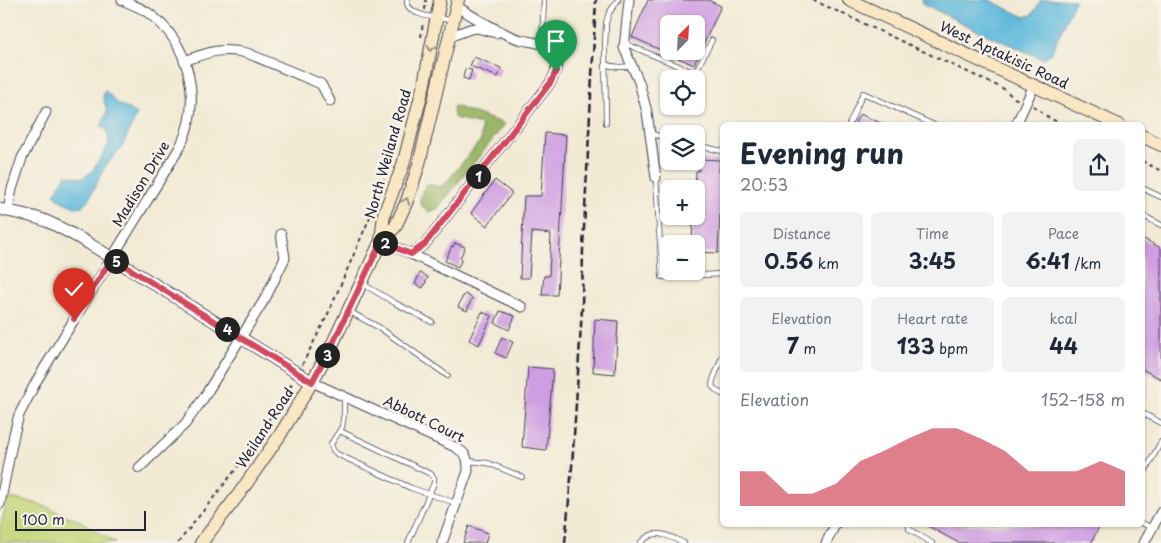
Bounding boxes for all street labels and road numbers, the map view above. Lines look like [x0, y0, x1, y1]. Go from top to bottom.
street label: West Aptakisic Road [936, 15, 1072, 94]
street label: North Weiland Road [359, 87, 416, 221]
street label: Madison Drive [107, 137, 174, 231]
street label: Weiland Road [231, 383, 299, 472]
street label: Abbott Court [380, 390, 469, 447]

